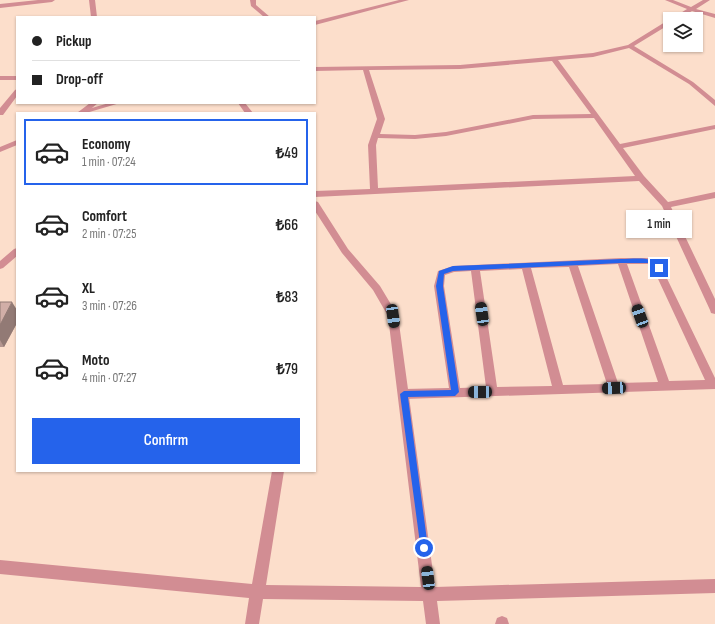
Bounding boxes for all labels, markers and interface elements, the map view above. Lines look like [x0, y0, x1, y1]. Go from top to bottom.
map controls [663, 12, 703, 52]
button: layers [663, 12, 703, 52]
text: Pickup [56, 32, 92, 51]
text: Drop-off [56, 70, 103, 89]
icon: car [34, 134, 70, 170]
text: Economy [82, 135, 131, 154]
text: ₺49 [276, 144, 298, 163]
text: 1 min · 07:24 [82, 154, 136, 170]
icon: car [34, 206, 70, 242]
text: Comfort [82, 207, 127, 226]
callout: 1 min [626, 210, 692, 238]
text: ₺66 [276, 216, 298, 235]
text: 1 min [647, 216, 671, 232]
text: 2 min · 07:25 [82, 226, 136, 242]
route end [650, 259, 668, 277]
icon: car [34, 278, 70, 314]
text: XL [82, 279, 95, 298]
text: ₺83 [276, 288, 298, 307]
text: 3 min · 07:26 [82, 298, 137, 314]
car [474, 301, 490, 327]
car [385, 303, 401, 329]
car [630, 303, 650, 329]
icon: car [34, 350, 70, 386]
text: Moto [82, 351, 109, 370]
text: ₺79 [276, 360, 298, 379]
text: 4 min · 07:27 [82, 370, 136, 386]
car [602, 381, 626, 395]
car [468, 386, 492, 398]
button: Confirm [32, 418, 300, 464]
route start [415, 539, 433, 557]
car [421, 565, 435, 591]

